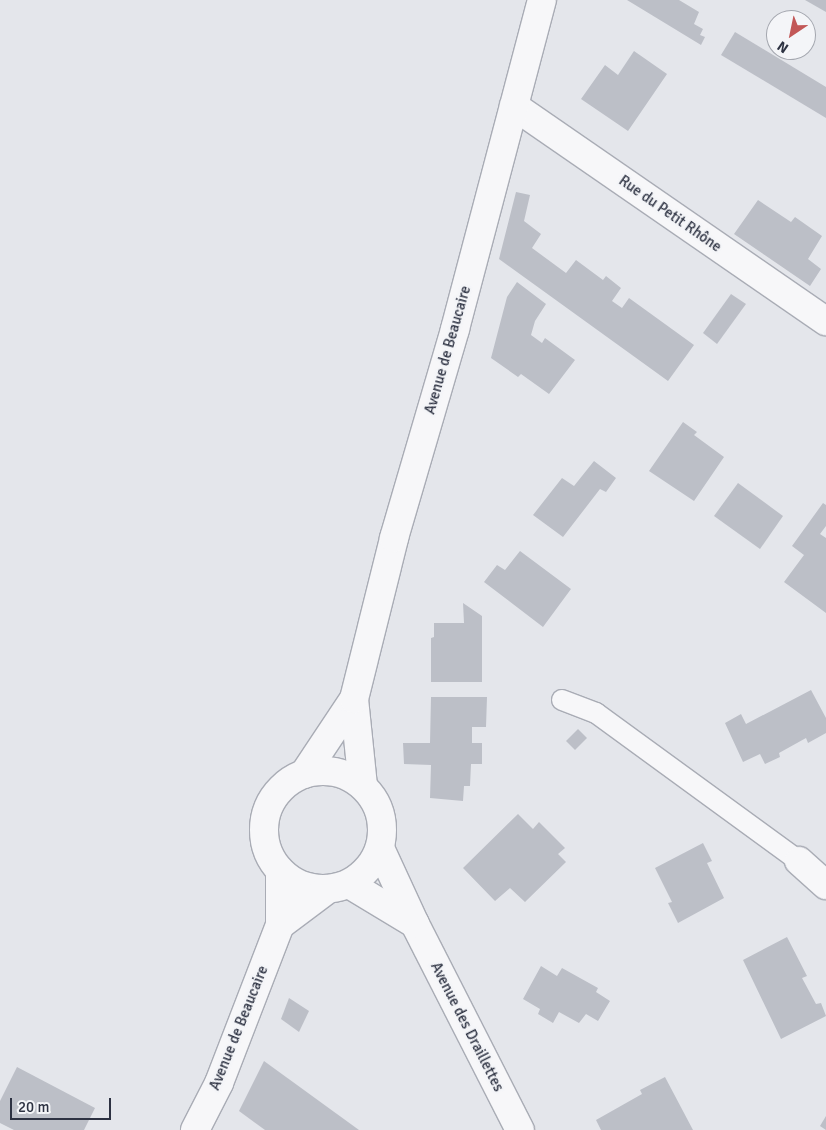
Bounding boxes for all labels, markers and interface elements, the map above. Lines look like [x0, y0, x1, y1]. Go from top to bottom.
north arrow [766, 10, 816, 60]
text: N [774, 37, 792, 57]
street label: Rue du Petit Rhône [615, 172, 725, 256]
street label: Avenue de Beaucaire [421, 284, 475, 416]
street label: Avenue des Draillettes [427, 959, 507, 1095]
street label: Avenue de Beaucaire [206, 963, 272, 1093]
scale bar [12, 1088, 114, 1120]
text: 20 m [18, 1098, 49, 1116]

